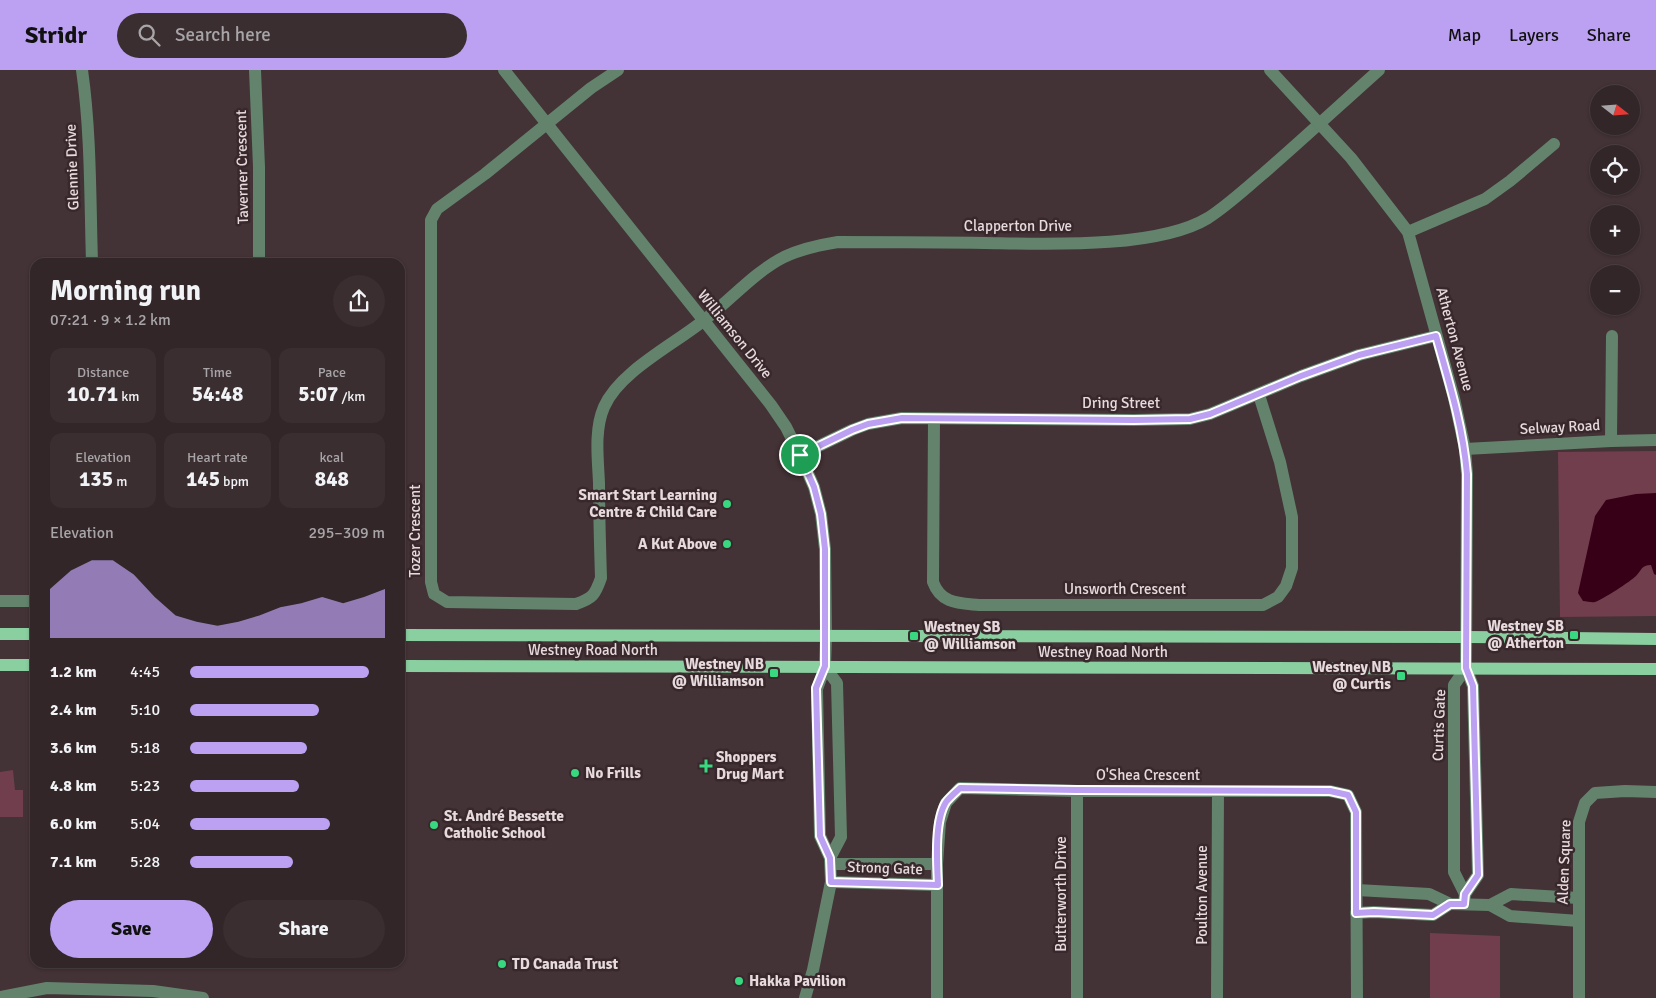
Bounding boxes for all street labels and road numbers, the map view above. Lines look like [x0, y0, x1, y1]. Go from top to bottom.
street label: Taverner Crescent [232, 110, 252, 224]
street label: Glennie Drive [62, 124, 82, 210]
street label: Clapperton Drive [964, 217, 1072, 235]
street label: Atherton Avenue [1432, 285, 1478, 393]
street label: Williamson Drive [694, 286, 776, 382]
street label: Dring Street [1082, 394, 1160, 412]
street label: Selway Road [1519, 416, 1601, 438]
street label: Tozer Crescent [406, 485, 424, 577]
street label: Unsworth Crescent [1064, 580, 1186, 598]
street label: Westney Road North [528, 641, 658, 659]
street label: Westney Road North [1038, 643, 1168, 661]
street label: Curtis Gate [1429, 689, 1449, 761]
street label: O'Shea Crescent [1096, 766, 1200, 784]
street label: Alden Square [1554, 819, 1574, 905]
street label: Butterworth Drive [1052, 836, 1070, 952]
street label: Poulton Avenue [1193, 845, 1211, 945]
street label: Strong Gate [847, 858, 923, 878]

